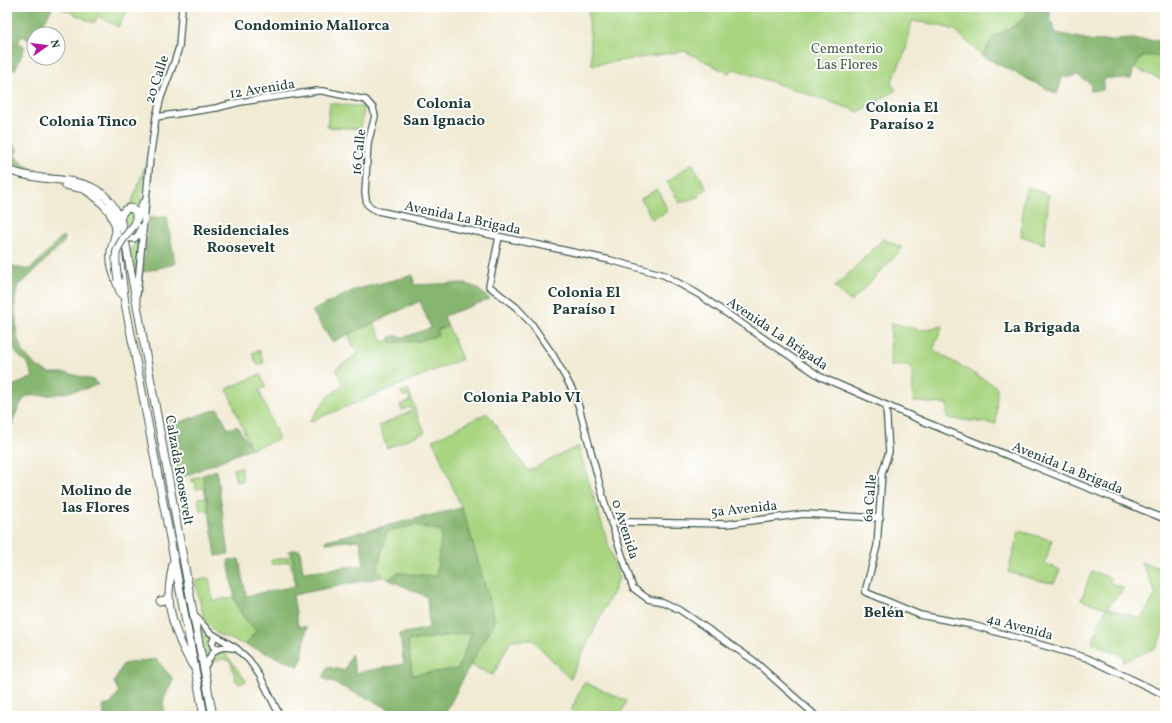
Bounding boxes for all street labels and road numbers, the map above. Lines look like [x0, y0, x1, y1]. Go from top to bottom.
street label: 20 Calle [141, 53, 174, 106]
street label: 12 Avenida [228, 75, 296, 104]
street label: 16 Calle [348, 128, 371, 176]
street label: Avenida La Brigada [403, 197, 523, 240]
street label: Avenida La Brigada [723, 293, 832, 375]
street label: Calzada Roosevelt [159, 414, 198, 527]
street label: Avenida La Brigada [1009, 437, 1126, 499]
street label: 6a Calle [859, 473, 882, 523]
street label: 0 Avenida [606, 497, 643, 562]
street label: 5a Avenida [710, 497, 778, 522]
street label: 4a Avenida [984, 609, 1055, 645]

